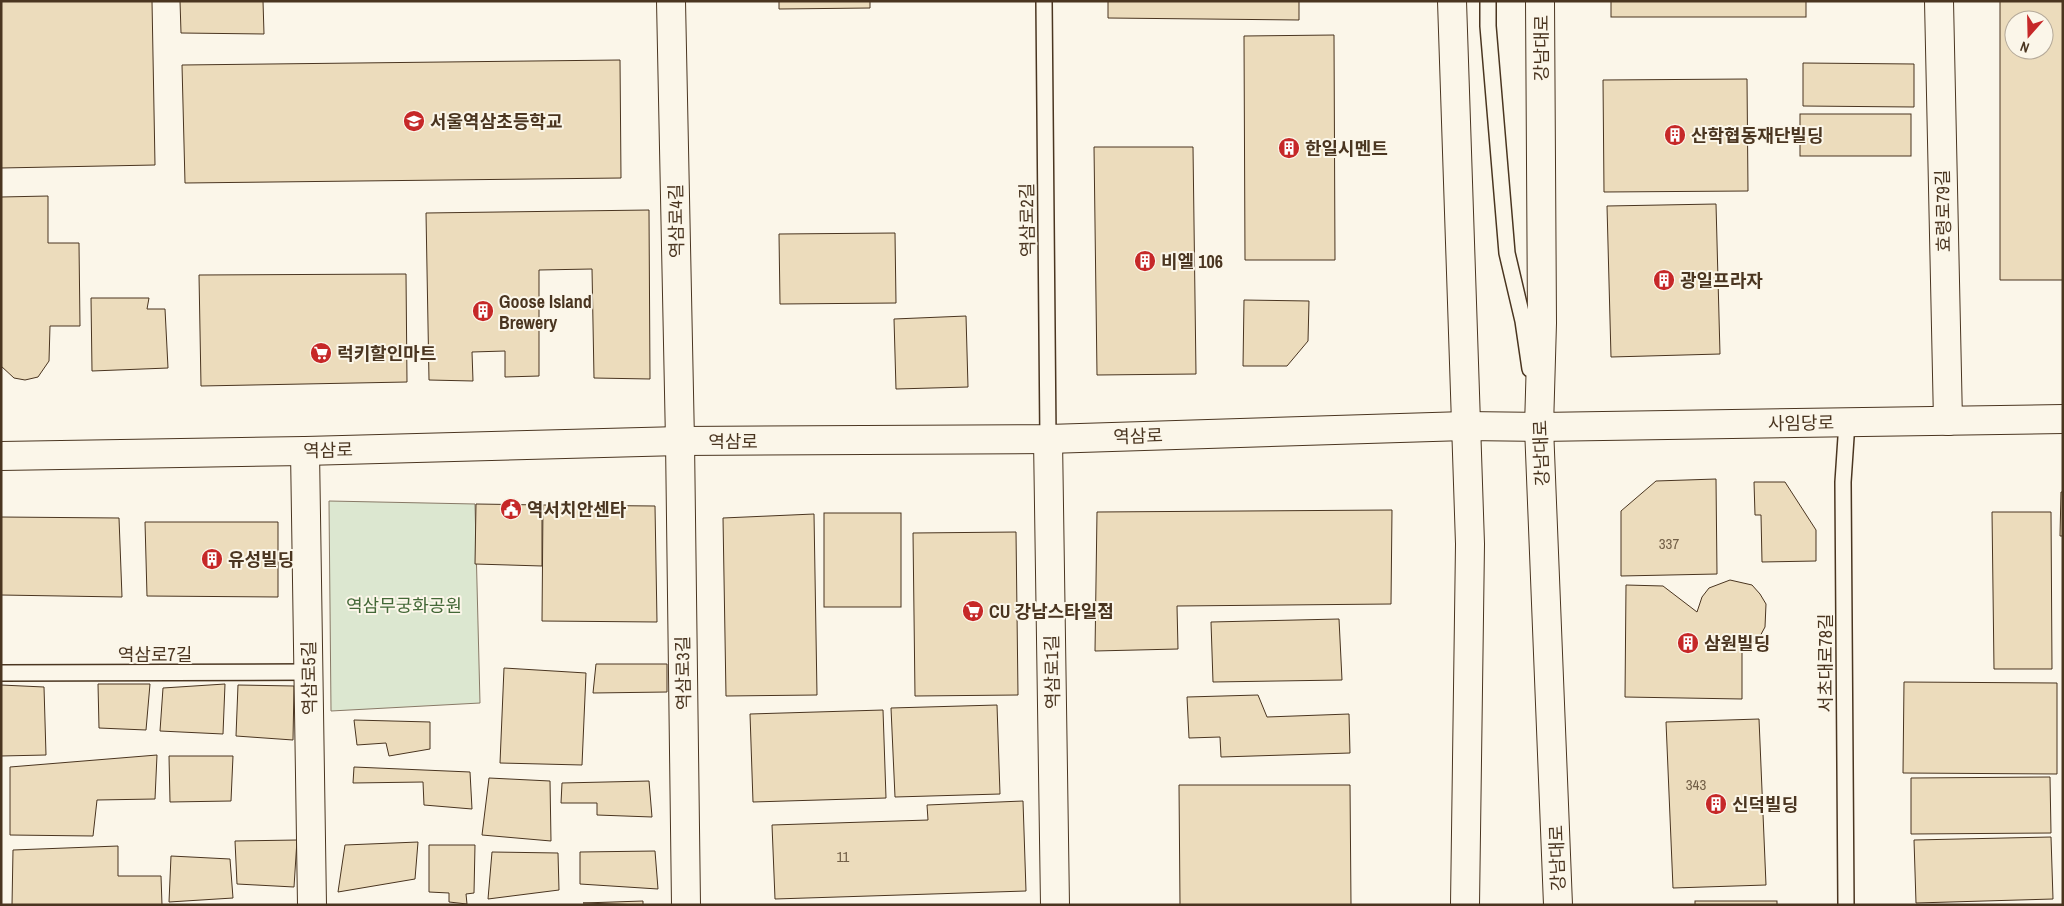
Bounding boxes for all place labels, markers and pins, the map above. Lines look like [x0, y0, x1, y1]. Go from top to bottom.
school or university icon: 서울역삼초등학교 [402, 109, 426, 133]
place label: 서울역삼초등학교 [430, 109, 562, 134]
building icon: 산학협동재단빌딩 [1663, 123, 1687, 147]
place label: 산학협동재단빌딩 [1691, 123, 1823, 148]
building icon: 한일시멘트 [1277, 136, 1301, 160]
place label: 한일시멘트 [1305, 136, 1388, 161]
building icon: 비엘 106 [1133, 249, 1157, 273]
place label: 비엘 106 [1161, 249, 1223, 274]
building icon: 광일프라자 [1652, 268, 1676, 292]
place label: 광일프라자 [1680, 268, 1763, 293]
place label: Goose Island Brewery [499, 289, 592, 335]
building icon: Goose Island Brewery [471, 299, 495, 323]
supermarket icon: 럭키할인마트 [309, 341, 333, 365]
place label: 럭키할인마트 [337, 341, 436, 366]
public building icon: 역서치안센타 [499, 497, 523, 521]
place label: 역서치안센타 [527, 497, 627, 522]
building icon: 유성빌딩 [200, 547, 224, 571]
place label: 유성빌딩 [228, 547, 294, 572]
supermarket icon: CU 강남스타일점 [961, 599, 985, 623]
place label: CU 강남스타일점 [989, 599, 1114, 624]
building icon: 삼원빌딩 [1676, 631, 1700, 655]
place label: 삼원빌딩 [1704, 631, 1770, 656]
building icon: 신덕빌딩 [1704, 792, 1728, 816]
place label: 신덕빌딩 [1732, 792, 1798, 817]

